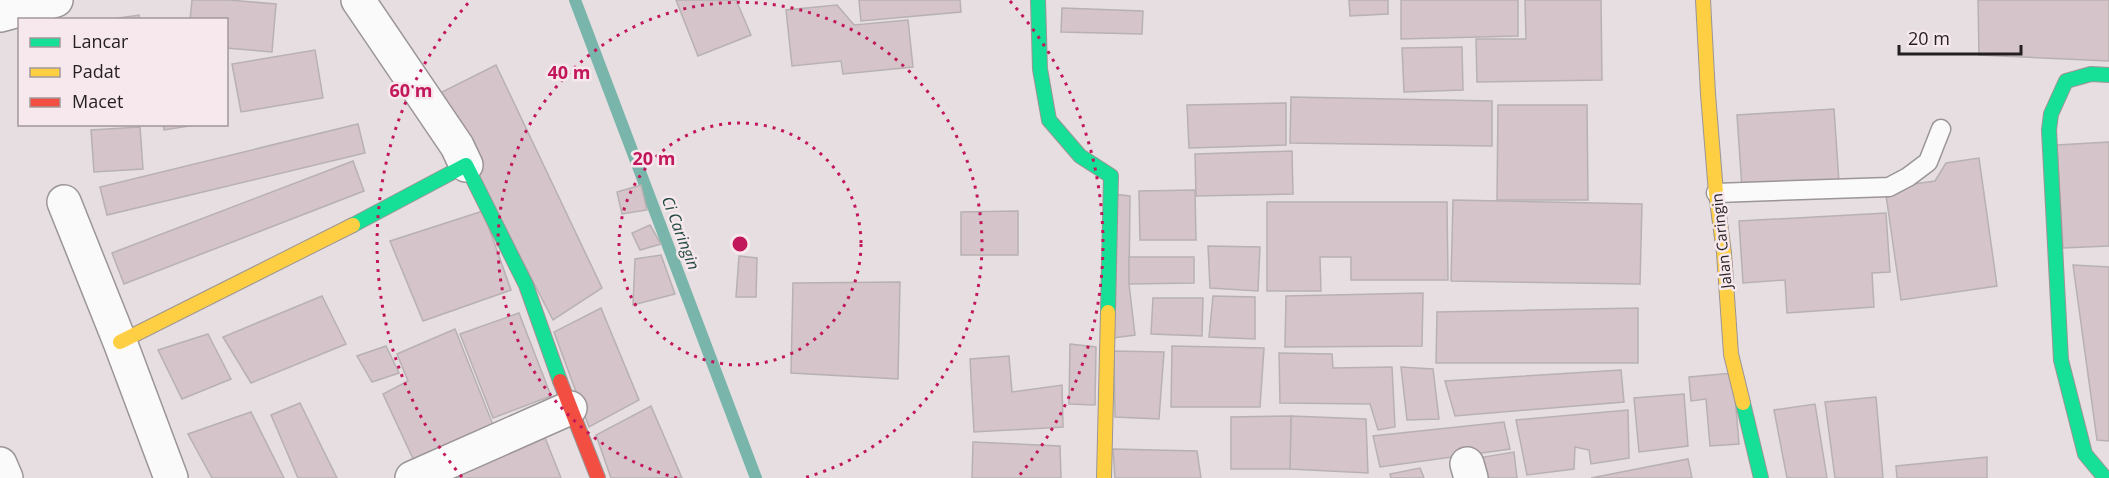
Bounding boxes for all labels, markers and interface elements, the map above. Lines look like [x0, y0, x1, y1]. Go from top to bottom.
legend [18, 18, 228, 126]
scale bar [1899, 18, 2020, 56]
text: 20 m [1908, 26, 1950, 50]
text: Lancar [72, 29, 129, 53]
text: Padat [72, 59, 120, 83]
text: 40 m [548, 60, 590, 84]
text: 60 m [390, 78, 432, 102]
text: Macet [72, 89, 123, 113]
text: 20 m [633, 146, 675, 170]
street label: Jalan Caringin [1706, 192, 1736, 292]
water label: Ci Caringin [657, 193, 705, 273]
centre of rings [730, 234, 750, 254]

